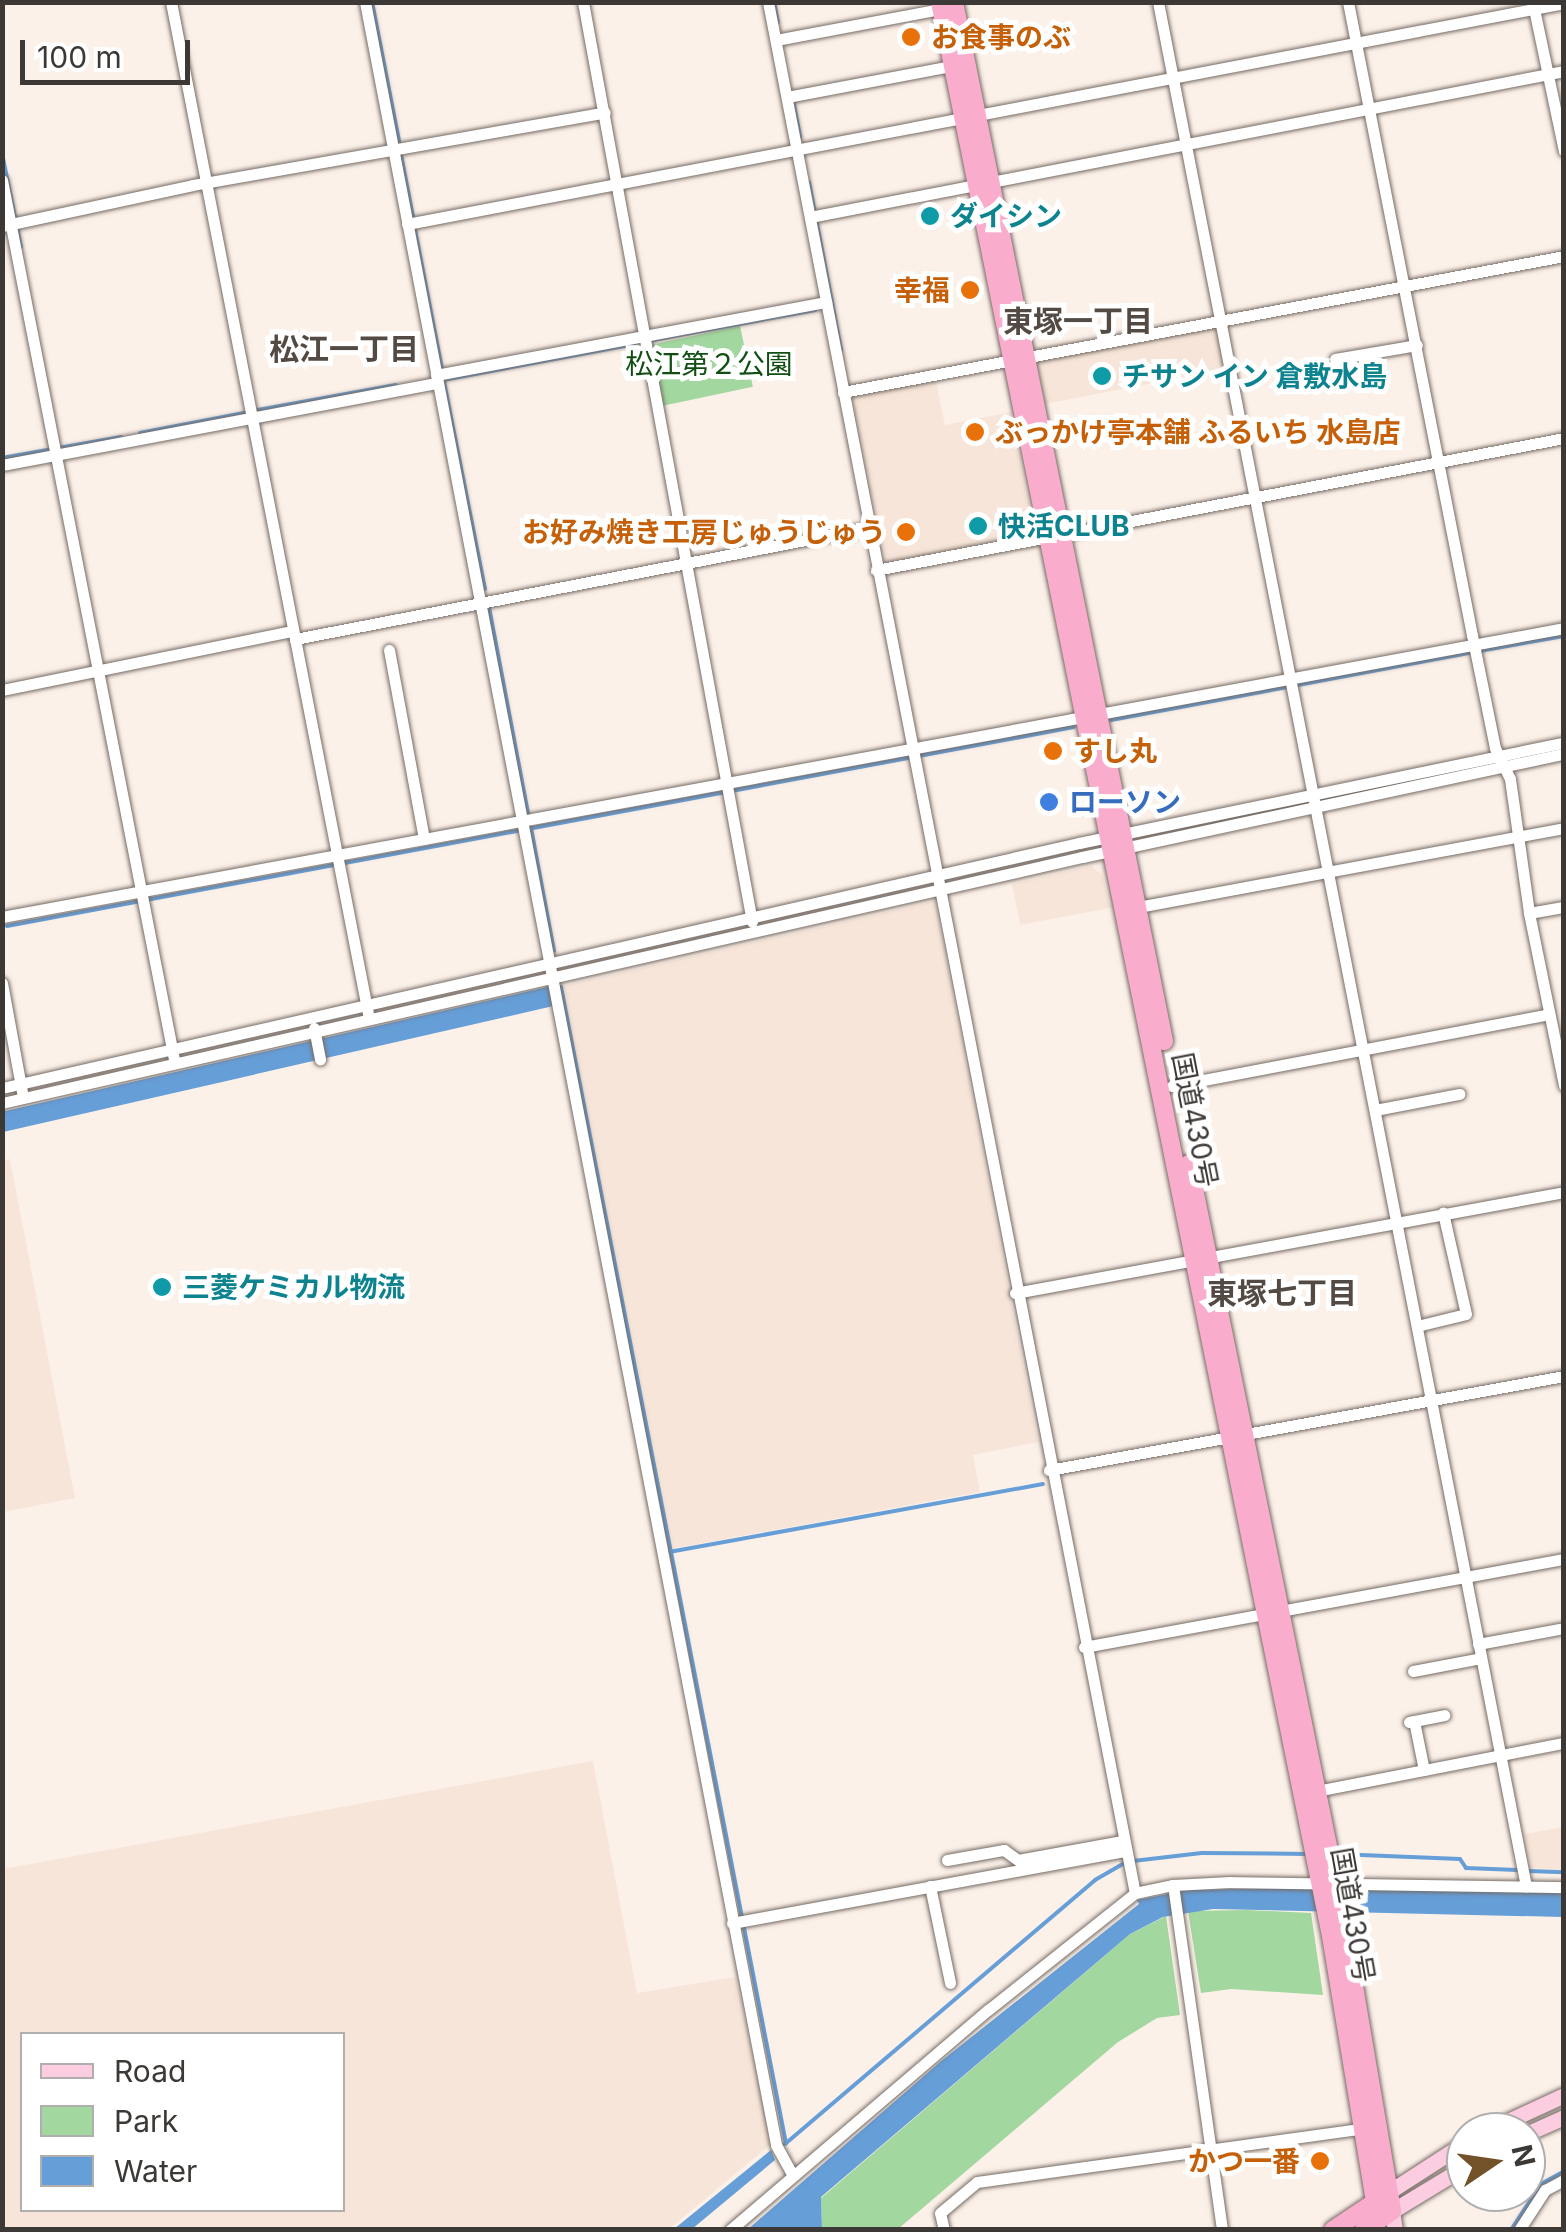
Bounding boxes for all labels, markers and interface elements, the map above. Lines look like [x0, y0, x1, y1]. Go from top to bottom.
scale bar [25, 20, 195, 82]
place label: お食事のぶ [931, 20, 1071, 54]
marker: お食事のぶ [900, 26, 922, 48]
text: 100 m [37, 39, 122, 75]
place label: ダイシン [950, 199, 1062, 233]
marker: ダイシン [919, 205, 941, 227]
place label: 幸福 [894, 273, 950, 307]
marker: 幸福 [959, 279, 981, 301]
district label: 東塚一丁目 [1003, 303, 1153, 339]
district label: 松江一丁目 [269, 331, 419, 367]
park label: 松江第２公園 [625, 347, 793, 381]
place label: チサン イン 倉敷水島 [1122, 359, 1387, 393]
marker: チサン イン 倉敷水島 [1091, 365, 1113, 387]
place label: ぶっかけ亭本舗 ふるいち 水島店 [995, 415, 1400, 449]
marker: ぶっかけ亭本舗 ふるいち 水島店 [964, 421, 986, 443]
place label: 快活CLUB [998, 509, 1130, 543]
place label: お好み焼き工房じゅうじゅう [522, 515, 886, 549]
marker: 快活CLUB [967, 515, 989, 537]
marker: お好み焼き工房じゅうじゅう [895, 521, 917, 543]
place label: すし丸 [1073, 734, 1157, 768]
marker: すし丸 [1042, 740, 1064, 762]
place label: ローソン [1069, 785, 1181, 819]
marker: ローソン [1038, 791, 1060, 813]
street label: 国道430号 [1165, 1050, 1225, 1190]
place label: 三菱ケミカル物流 [182, 1270, 406, 1304]
district label: 東塚七丁目 [1207, 1275, 1357, 1311]
marker: 三菱ケミカル物流 [151, 1276, 173, 1298]
street label: 国道430号 [1325, 1845, 1381, 1985]
legend [20, 2032, 345, 2212]
text: Road [114, 2053, 186, 2089]
text: Park [114, 2103, 178, 2139]
north arrow [1446, 2112, 1546, 2212]
text: N [1504, 2141, 1542, 2170]
place label: かつ一番 [1188, 2144, 1300, 2178]
marker: かつ一番 [1309, 2150, 1331, 2172]
text: Water [114, 2153, 197, 2189]

